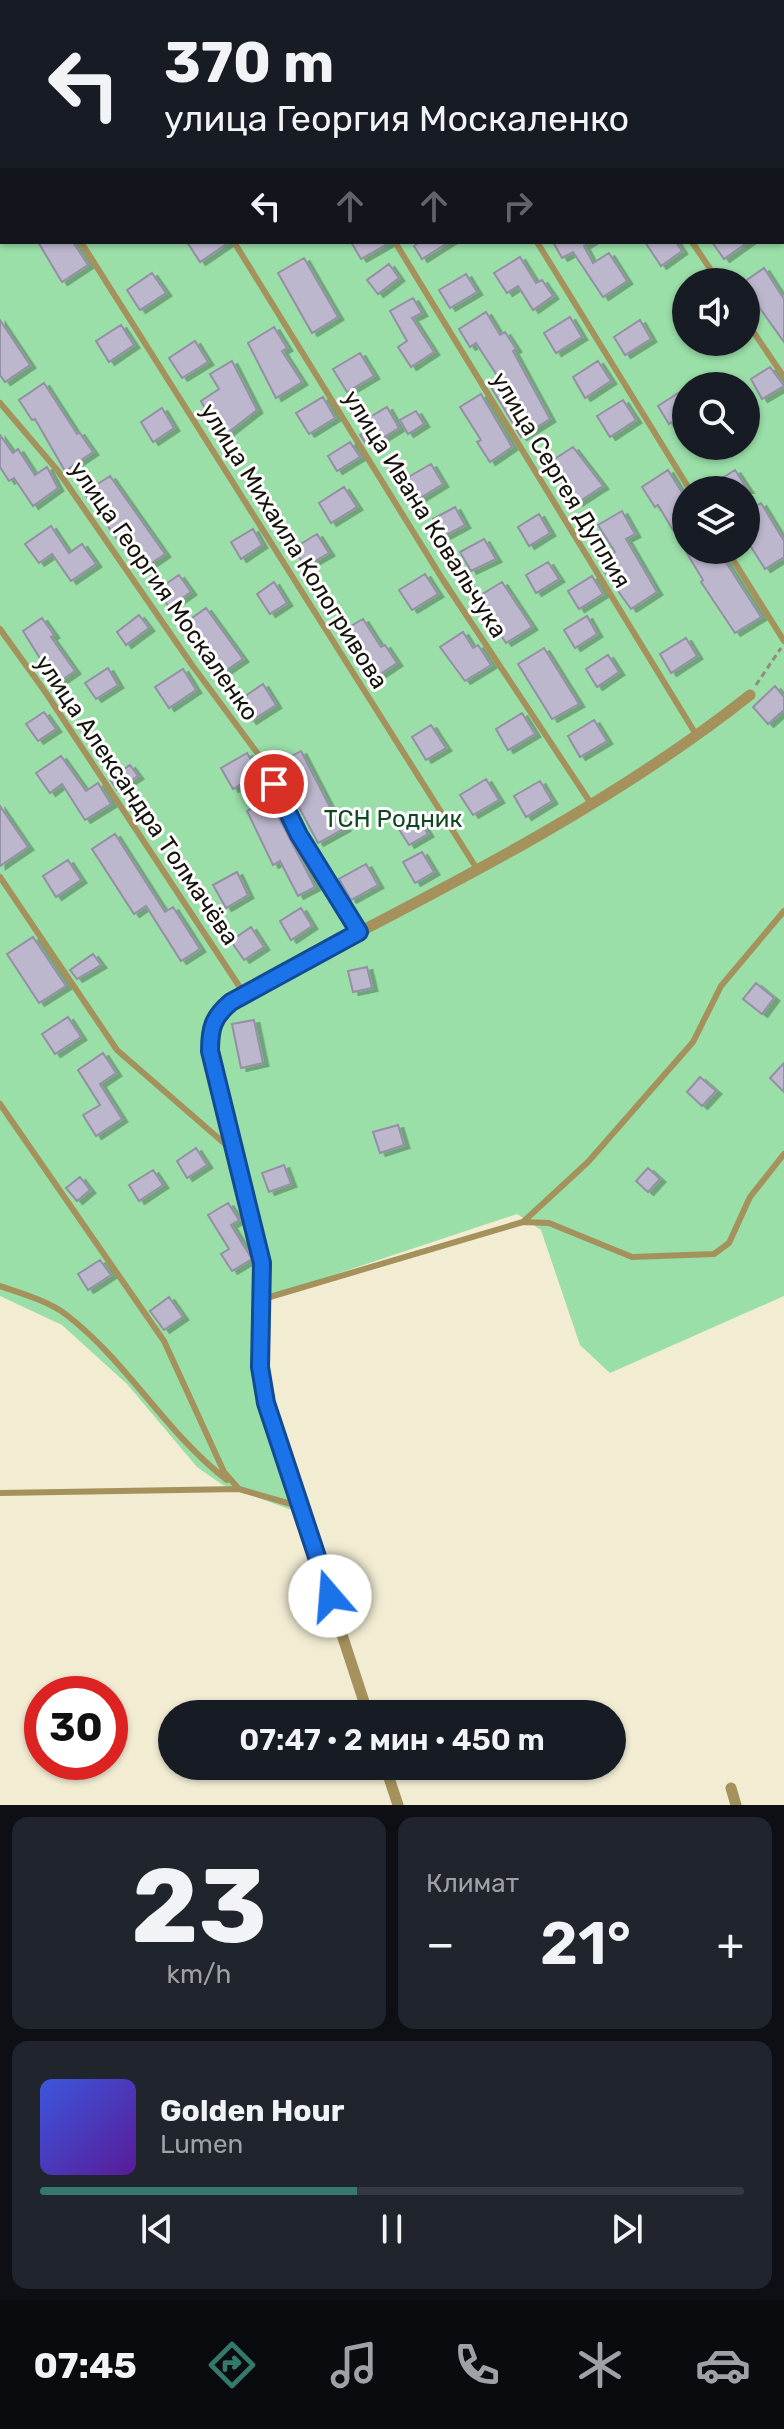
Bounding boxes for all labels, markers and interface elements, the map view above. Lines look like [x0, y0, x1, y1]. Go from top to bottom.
text: 370 m [164, 30, 334, 96]
icon: left [32, 32, 136, 136]
text: улица Георгия Москаленко [164, 97, 629, 140]
icon: left [244, 184, 288, 228]
icon: ahead [328, 184, 372, 228]
icon: ahead [412, 184, 456, 228]
icon: right [496, 184, 540, 228]
map controls [672, 268, 760, 564]
button: sound [672, 268, 760, 356]
street label: улица Сергея Дуплия [485, 367, 637, 593]
button: search [672, 372, 760, 460]
street label: улица Ивана Ковальчука [337, 385, 513, 643]
street label: улица Михаила Кологривова [194, 398, 394, 694]
street label: улица Георгия Москаленко [64, 456, 264, 726]
button: layers [672, 476, 760, 564]
street label: улица Александра Толмачёва [29, 650, 245, 950]
pin [240, 750, 308, 818]
icon: arrive [252, 762, 296, 806]
park label: ТСН Родник [324, 805, 462, 833]
position arrow [288, 1554, 372, 1638]
speed limit sign: 30 [24, 1676, 128, 1780]
text: 07:47 · 2 мин · 450 m [239, 1722, 545, 1758]
text: 23 [131, 1845, 267, 1968]
text: Климат [426, 1868, 519, 1899]
text: 21° [540, 1908, 631, 1979]
text: − [426, 1918, 455, 1970]
text: + [717, 1918, 744, 1970]
text: km/h [167, 1959, 231, 1990]
text: Golden Hour [160, 2093, 344, 2129]
text: Lumen [160, 2129, 243, 2160]
icon: previous [135, 2207, 179, 2251]
icon: pause [370, 2207, 414, 2251]
icon: next [605, 2207, 649, 2251]
icon: directions [204, 2337, 260, 2393]
icon: music [326, 2337, 382, 2393]
icon: phone [449, 2337, 505, 2393]
icon: climate [572, 2337, 628, 2393]
icon: car [695, 2337, 751, 2393]
text: 07:45 [33, 2344, 137, 2387]

